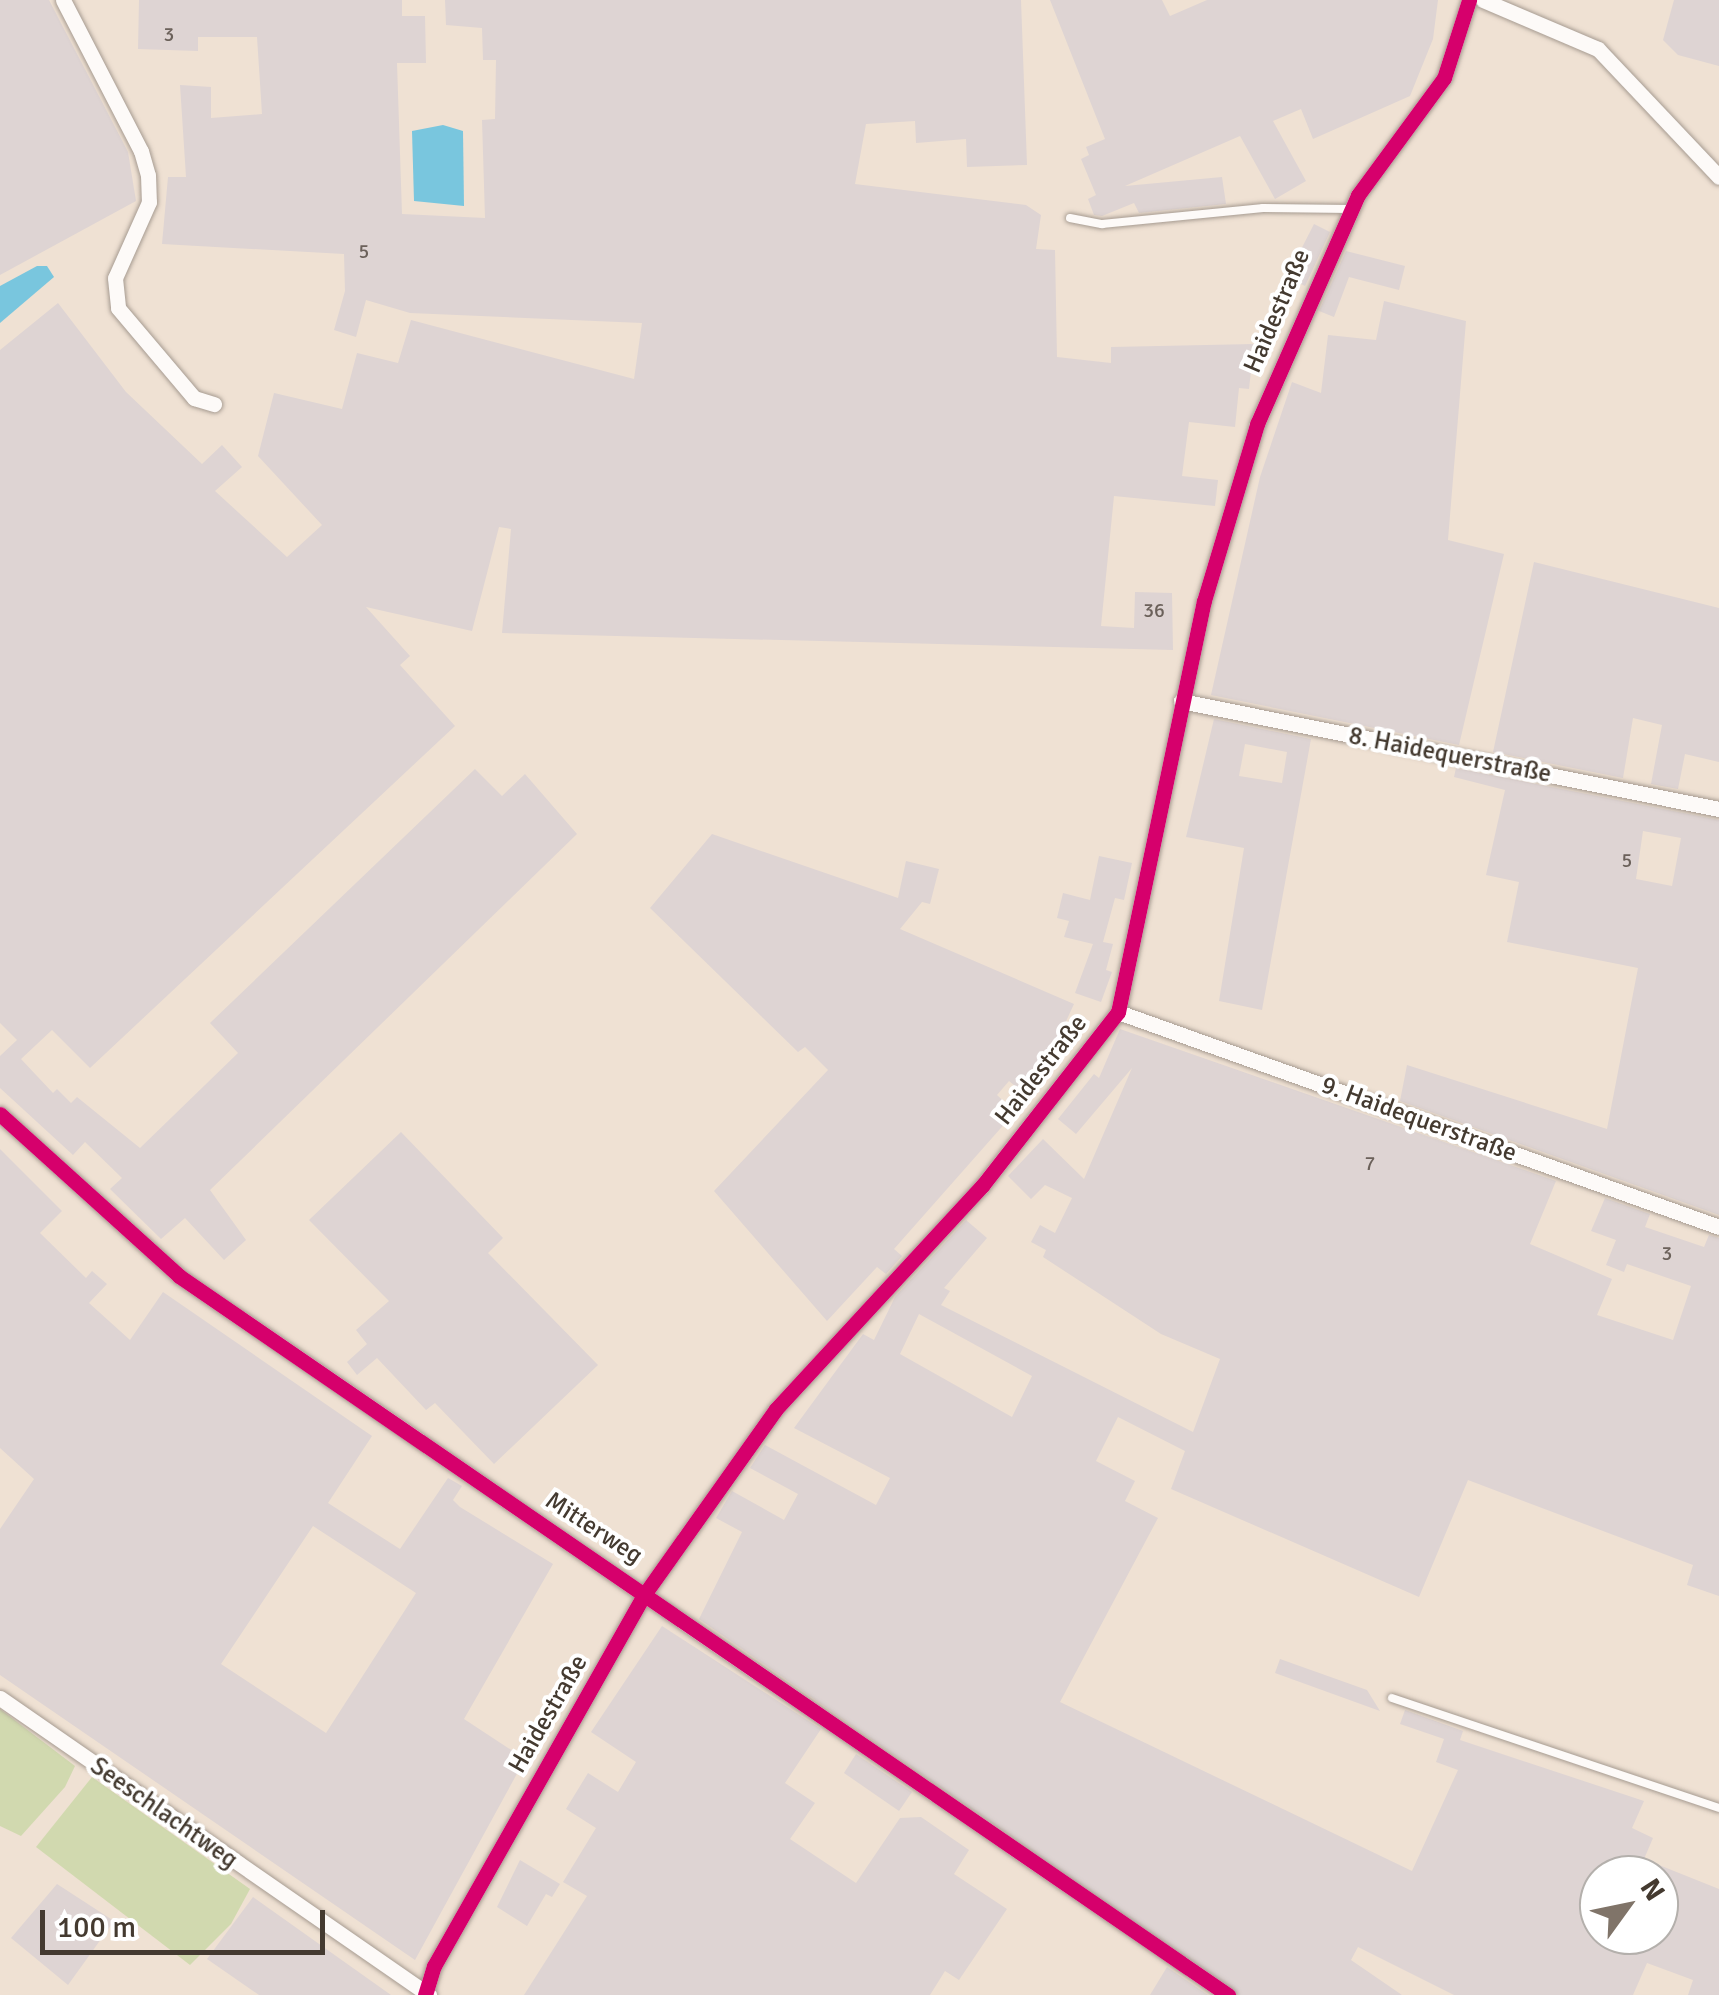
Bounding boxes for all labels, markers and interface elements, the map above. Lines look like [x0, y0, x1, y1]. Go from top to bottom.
house number: 3 [164, 22, 174, 46]
house number: 5 [359, 239, 369, 263]
street label: Haidestraße [1237, 245, 1317, 377]
house number: 36 [1143, 598, 1165, 622]
street label: 8. Haidequerstraße [1346, 721, 1554, 789]
house number: 5 [1622, 848, 1632, 872]
street label: Haidestraße [989, 1009, 1093, 1131]
street label: 9. Haidequerstraße [1317, 1070, 1521, 1168]
house number: 7 [1365, 1151, 1375, 1175]
house number: 3 [1662, 1241, 1672, 1265]
street label: Mitterweg [540, 1486, 648, 1570]
street label: Haidestraße [502, 1649, 594, 1779]
street label: Seeschlachtweg [85, 1751, 243, 1875]
north arrow [1579, 1855, 1679, 1955]
text: N [1633, 1872, 1672, 1907]
scale bar [45, 1890, 330, 1952]
text: 100 m [57, 1909, 136, 1946]

